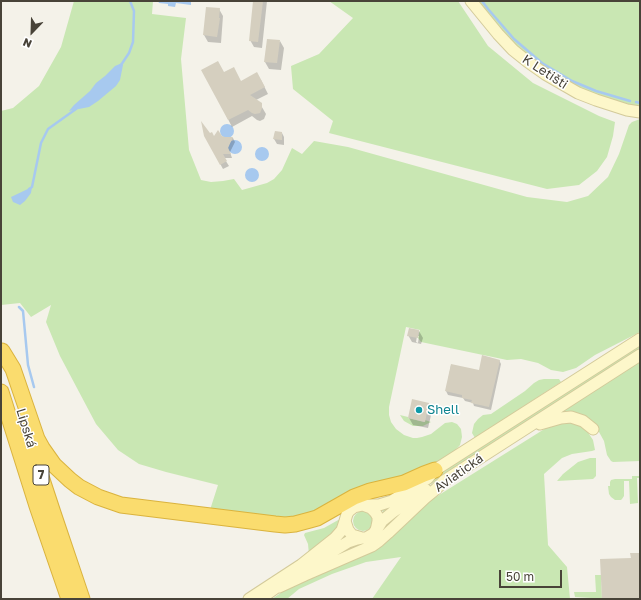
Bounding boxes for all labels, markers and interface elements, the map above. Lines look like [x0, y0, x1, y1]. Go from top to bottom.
north arrow [12, 12, 52, 52]
text: N [21, 36, 34, 51]
street label: K Letišti [519, 51, 571, 93]
place label: Shell [427, 402, 459, 418]
marker: Shell [414, 405, 424, 415]
street label: Lipská [13, 406, 39, 450]
street label: Aviatická [431, 450, 487, 496]
road number: 7 [33, 465, 49, 485]
scale bar [501, 562, 564, 588]
text: 50 m [506, 569, 534, 584]

